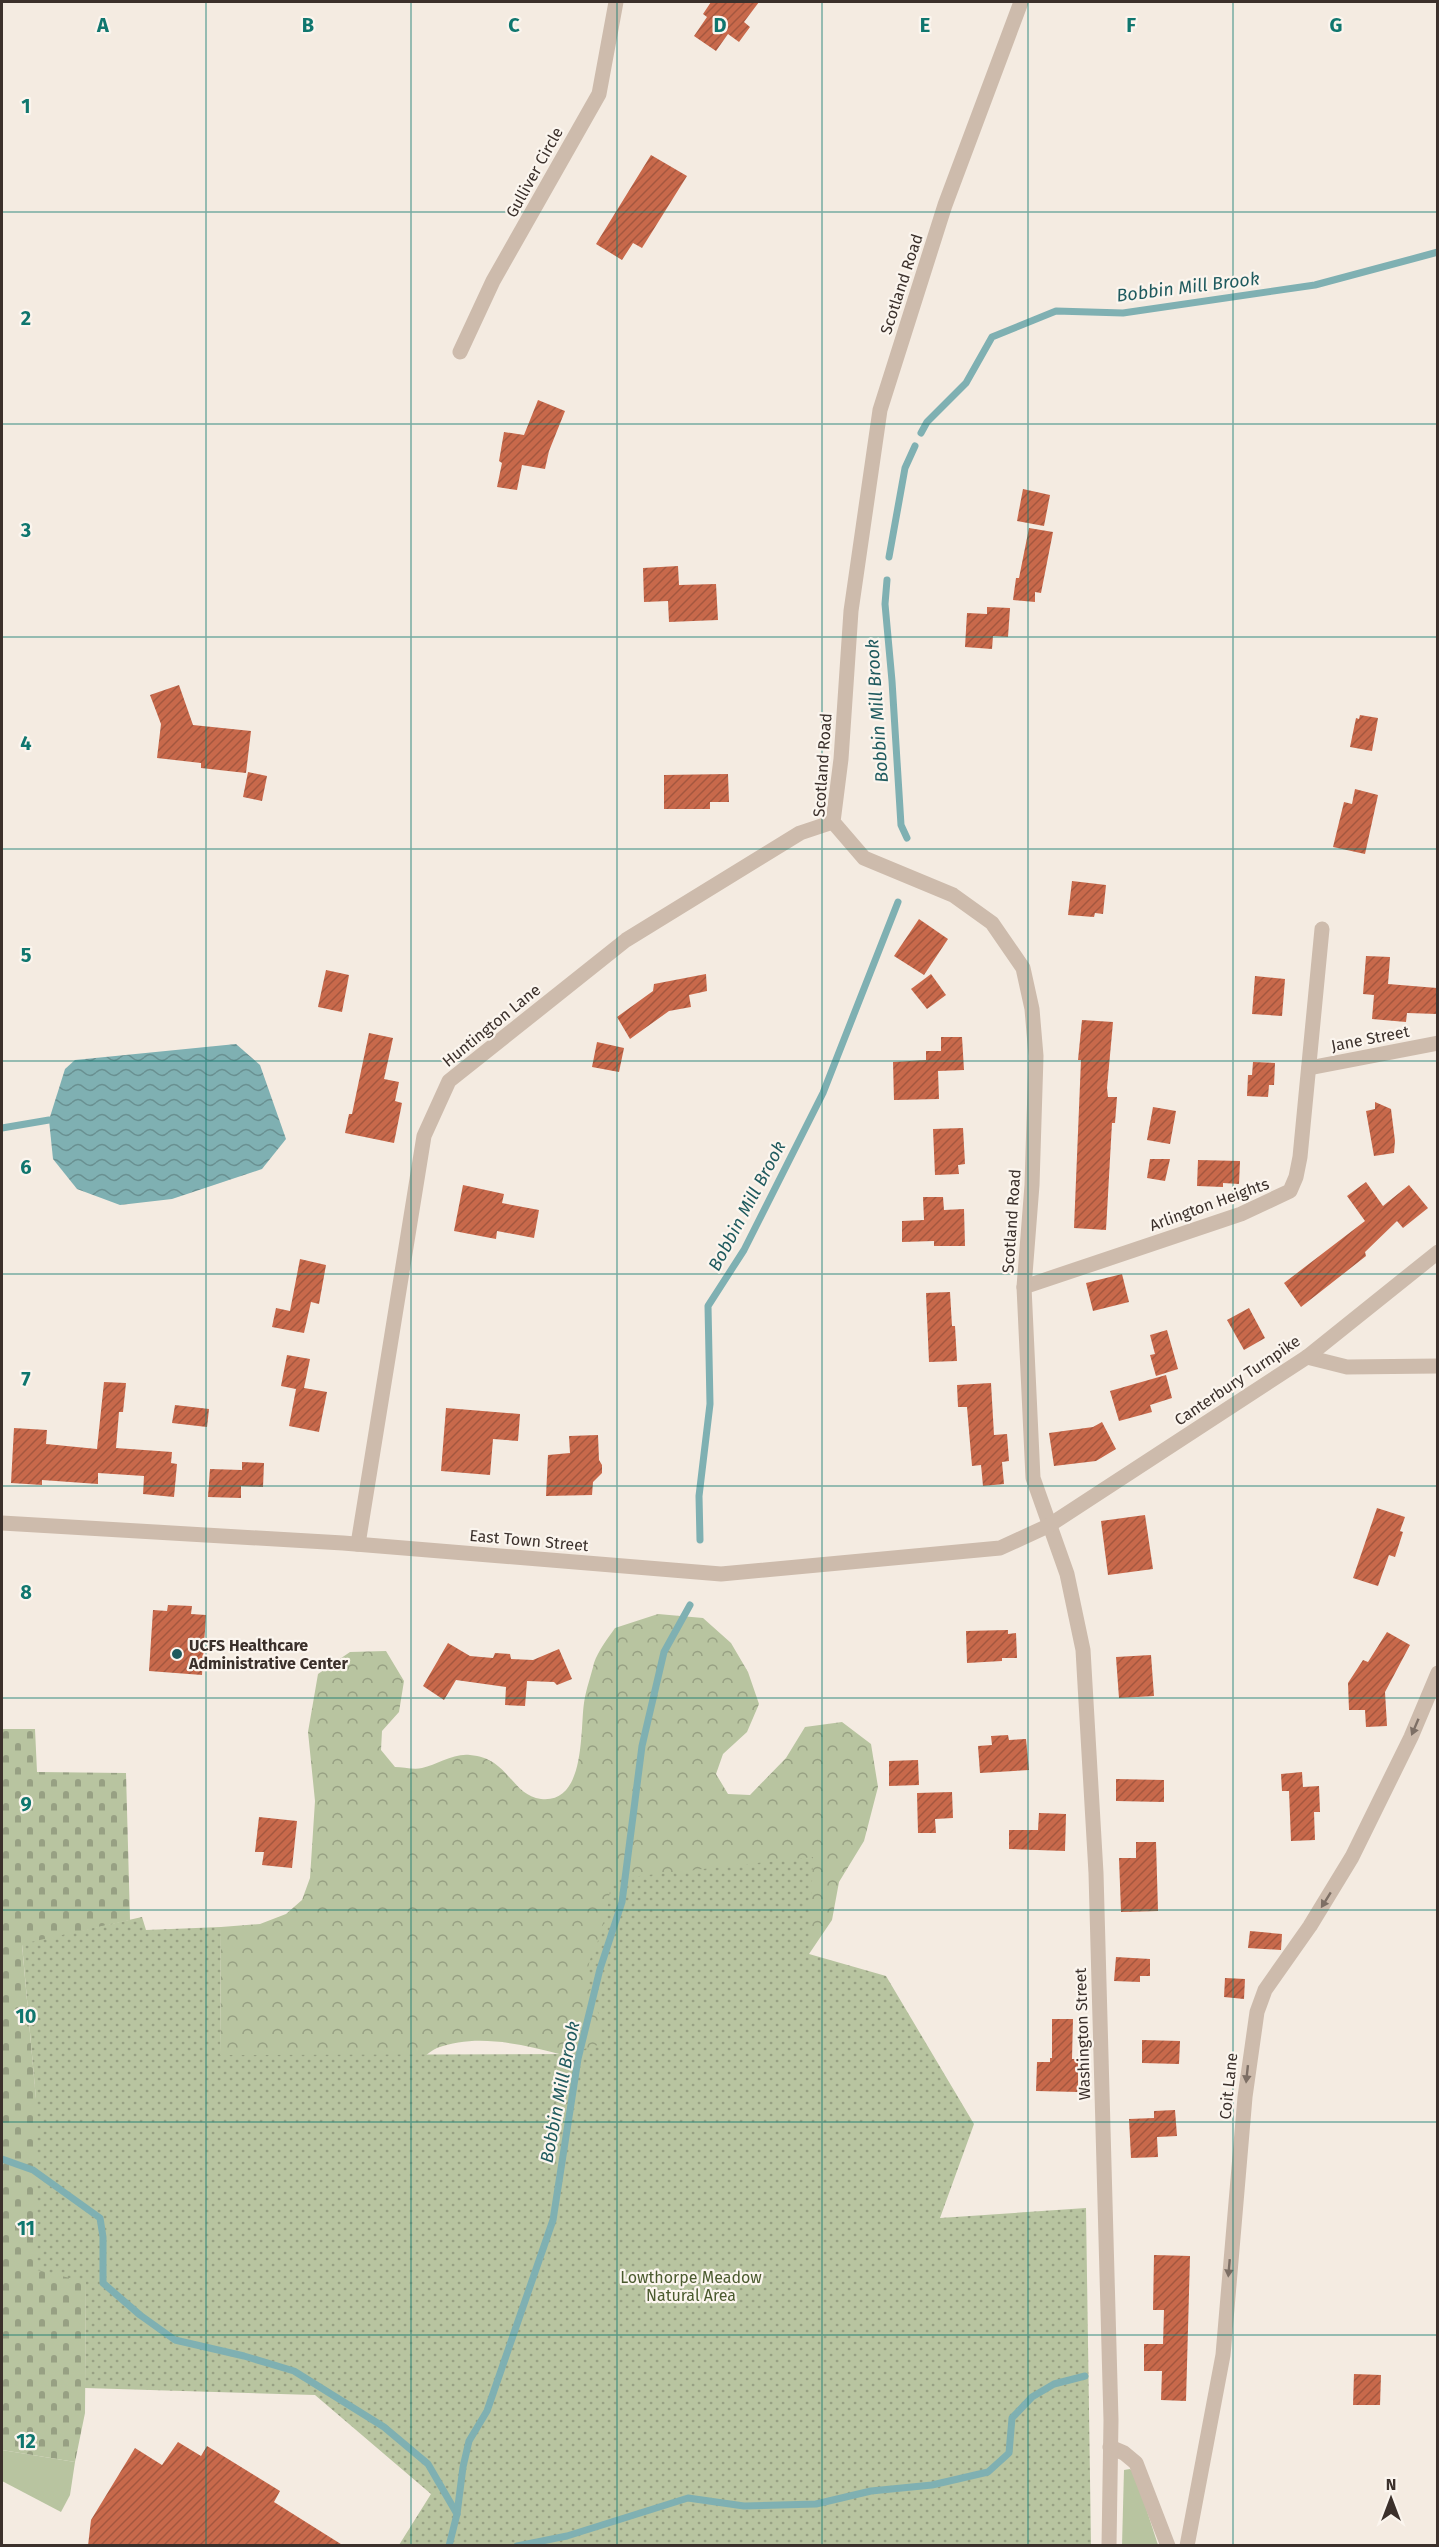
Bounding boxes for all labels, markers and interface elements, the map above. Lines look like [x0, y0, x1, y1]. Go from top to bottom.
text: A [96, 13, 110, 37]
text: B [302, 13, 314, 37]
text: C [508, 13, 520, 37]
text: D [713, 13, 727, 37]
text: E [920, 13, 930, 37]
text: F [1126, 13, 1136, 37]
text: G [1330, 13, 1342, 37]
text: 1 [21, 94, 31, 118]
street label: Gulliver Circle [502, 124, 567, 221]
street label: Scotland Road [876, 232, 927, 337]
water label: Bobbin Mill Brook [1115, 267, 1261, 307]
text: 2 [21, 306, 31, 330]
text: 3 [20, 518, 31, 542]
water label: Bobbin Mill Brook [861, 638, 893, 784]
street label: Scotland Road [809, 712, 836, 818]
text: 4 [20, 731, 32, 755]
text: 5 [21, 943, 32, 967]
street label: Huntington Lane [438, 980, 544, 1071]
street label: Jane Street [1329, 1022, 1411, 1055]
water label: Bobbin Mill Brook [704, 1137, 791, 1275]
text: 6 [20, 1155, 32, 1179]
street label: Scotland Road [998, 1168, 1025, 1274]
street label: Arlington Heights [1147, 1174, 1272, 1235]
street label: Canterbury Turnpike [1171, 1331, 1304, 1430]
text: 7 [21, 1367, 31, 1391]
street label: East Town Street [469, 1526, 590, 1555]
text: 8 [20, 1580, 32, 1604]
place label: UCFS Healthcare Administrative Center [188, 1636, 348, 1673]
marker: UCFS Healthcare Administrative Center [170, 1647, 184, 1661]
one-way arrow [1410, 1718, 1419, 1736]
text: 9 [20, 1792, 32, 1816]
one-way arrow [1321, 1892, 1332, 1908]
street label: Washington Street [1071, 1967, 1094, 2100]
text: 10 [16, 2004, 36, 2028]
water label: Bobbin Mill Brook [535, 2019, 585, 2165]
street label: Coit Lane [1216, 2052, 1241, 2120]
one-way arrow [1242, 2065, 1252, 2084]
text: 11 [17, 2216, 35, 2240]
one-way arrow [1224, 2259, 1234, 2278]
park label: Lowthorpe Meadow Natural Area [620, 2268, 762, 2305]
text: 12 [16, 2429, 36, 2453]
north arrow [1361, 2469, 1421, 2529]
text: N [1386, 2475, 1396, 2494]

